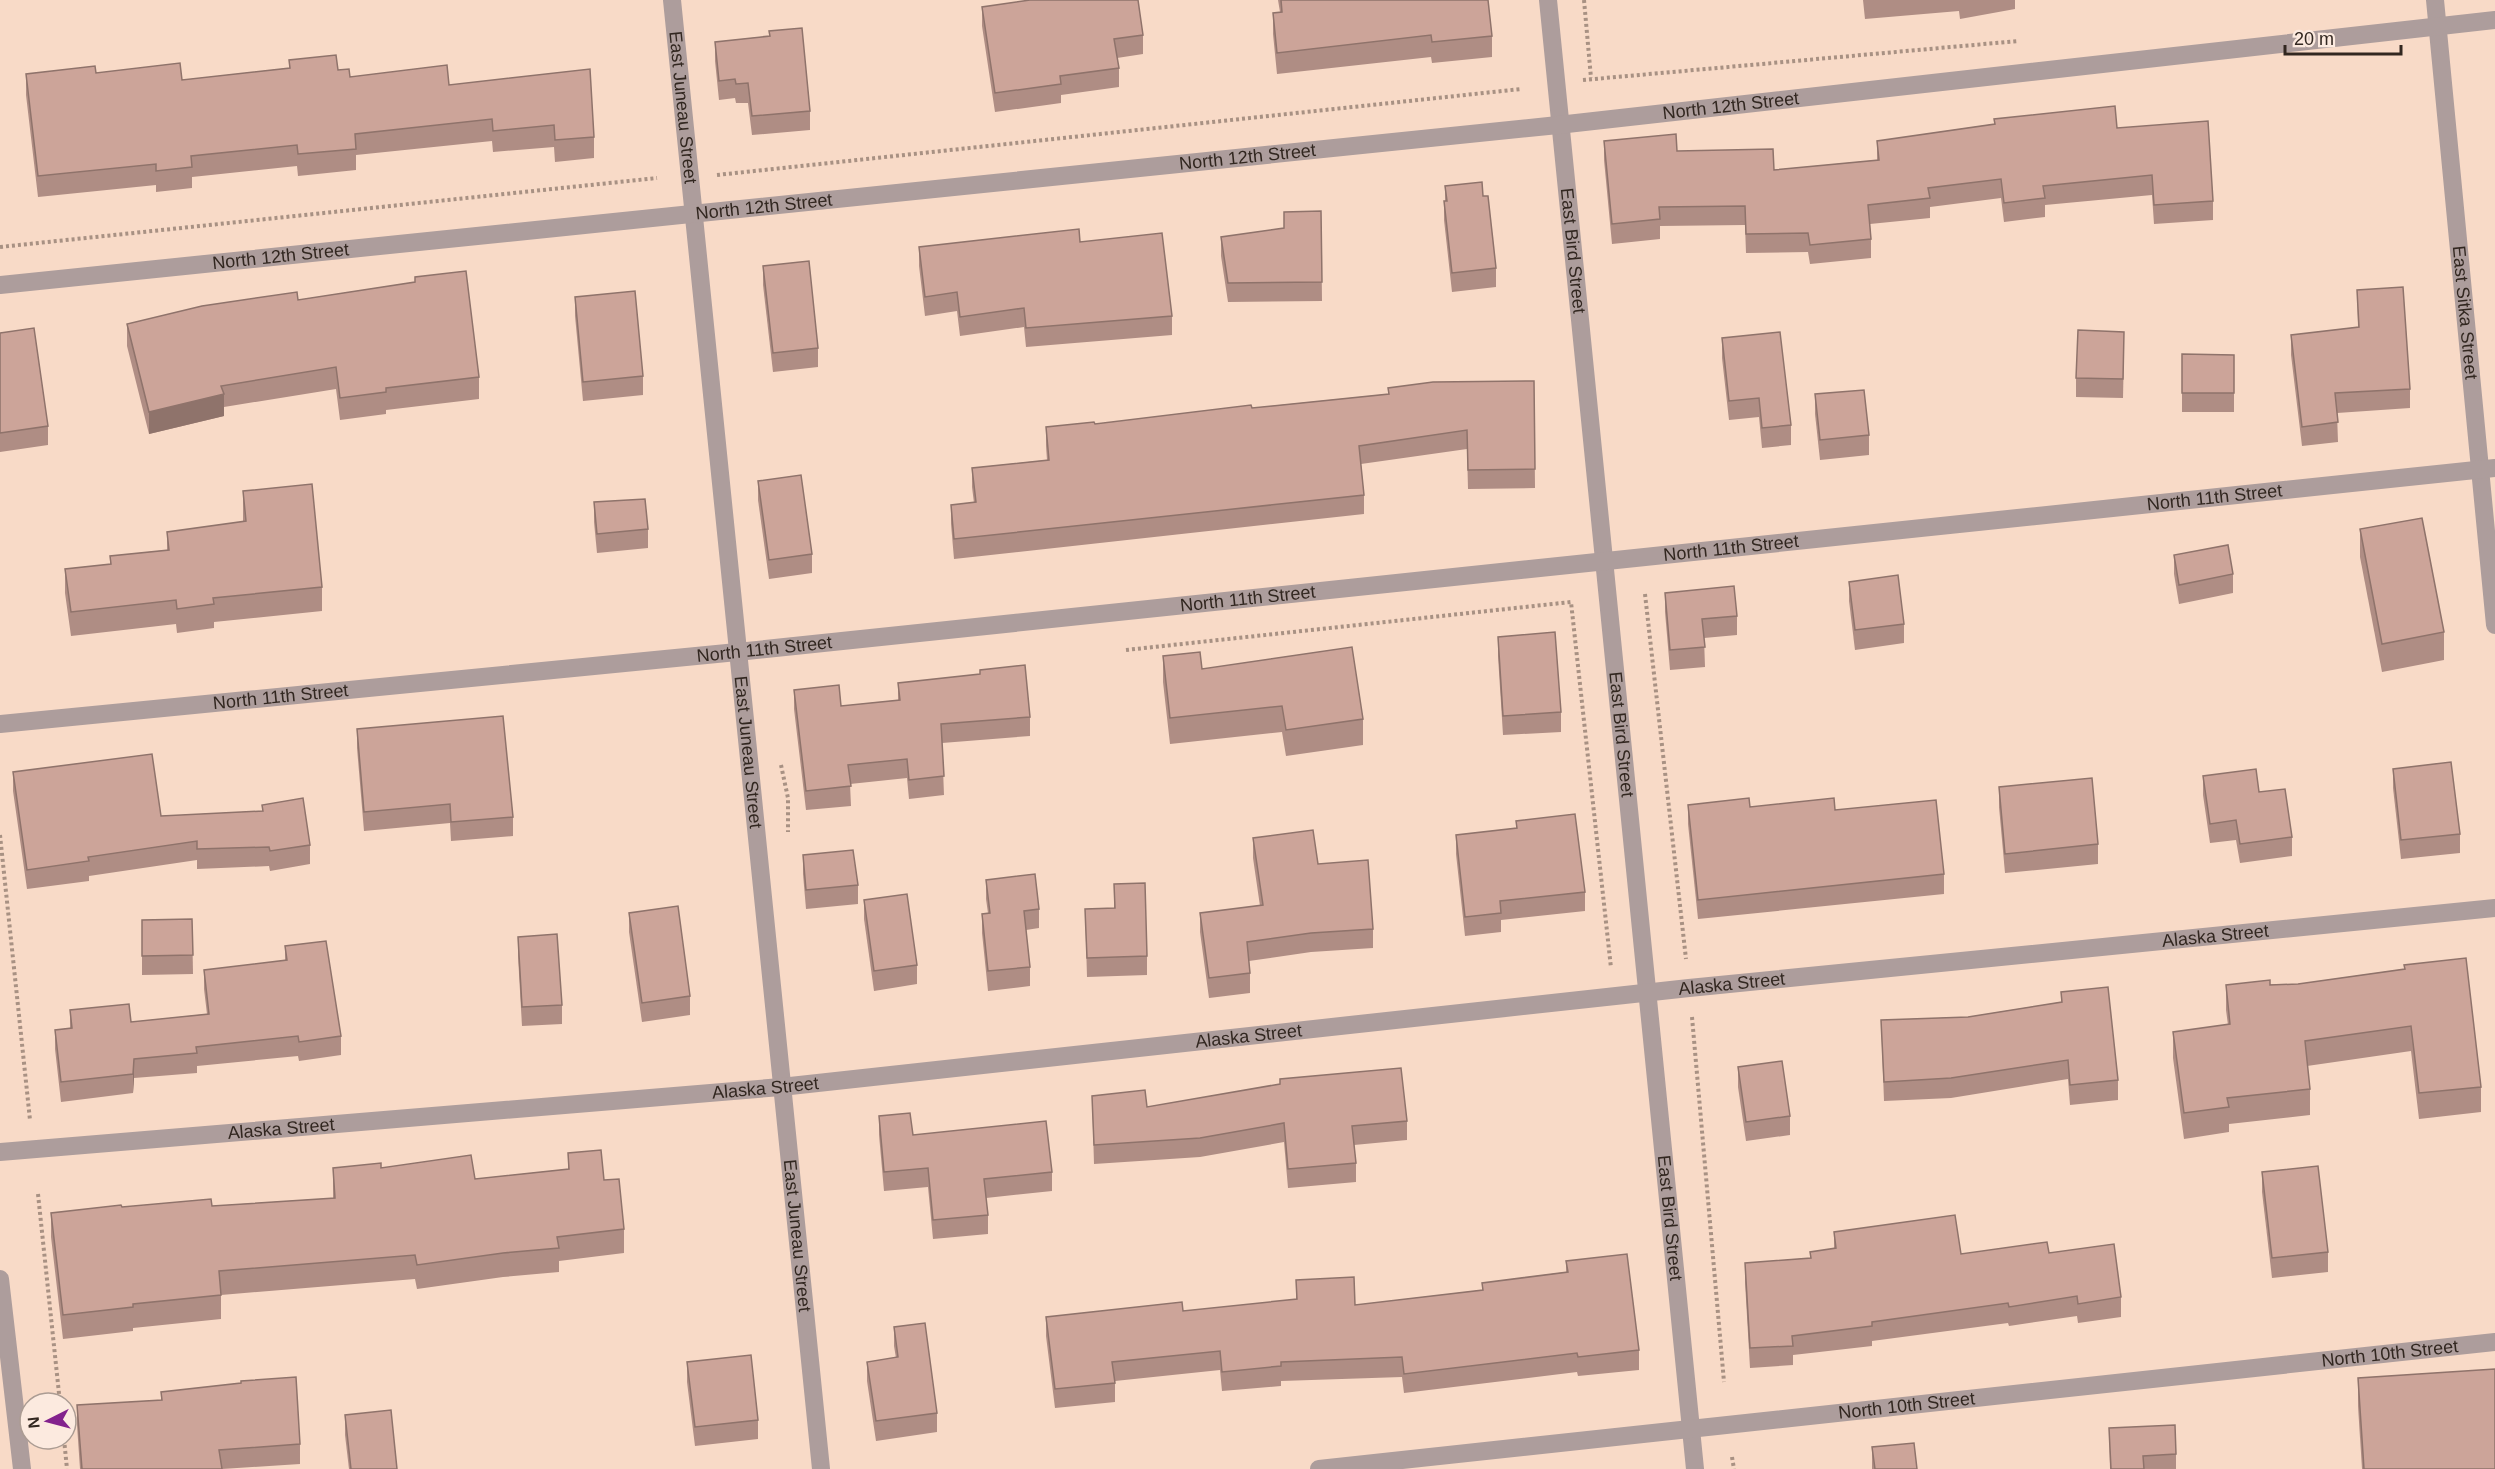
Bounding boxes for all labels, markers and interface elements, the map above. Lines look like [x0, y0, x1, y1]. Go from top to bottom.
scale bar [2285, 18, 2400, 56]
text: 20 m [2294, 29, 2334, 49]
street label: East Juneau Street [665, 30, 701, 185]
street label: North 12th Street [1661, 88, 1800, 123]
street label: North 12th Street [1178, 140, 1317, 174]
street label: East Bird Street [1557, 187, 1589, 315]
street label: North 12th Street [695, 190, 833, 223]
street label: North 12th Street [211, 239, 350, 273]
street label: East Sitka Street [2449, 245, 2481, 380]
street label: North 11th Street [2146, 480, 2283, 514]
street label: North 11th Street [1662, 531, 1800, 565]
street label: North 11th Street [1179, 582, 1316, 616]
street label: North 11th Street [696, 632, 833, 666]
street label: East Bird Street [1605, 671, 1638, 798]
street label: East Juneau Street [731, 675, 766, 829]
street label: North 11th Street [212, 680, 349, 713]
street label: Alaska Street [2161, 921, 2270, 951]
street label: Alaska Street [1677, 969, 1786, 999]
street label: Alaska Street [1194, 1020, 1303, 1052]
street label: Alaska Street [711, 1073, 820, 1103]
street label: Alaska Street [227, 1114, 335, 1143]
street label: East Bird Street [1654, 1154, 1686, 1282]
street label: East Juneau Street [780, 1158, 815, 1313]
street label: North 10th Street [2320, 1336, 2459, 1371]
street label: North 10th Street [1837, 1388, 1976, 1423]
north arrow [18, 1391, 78, 1451]
text: N [25, 1416, 43, 1429]

